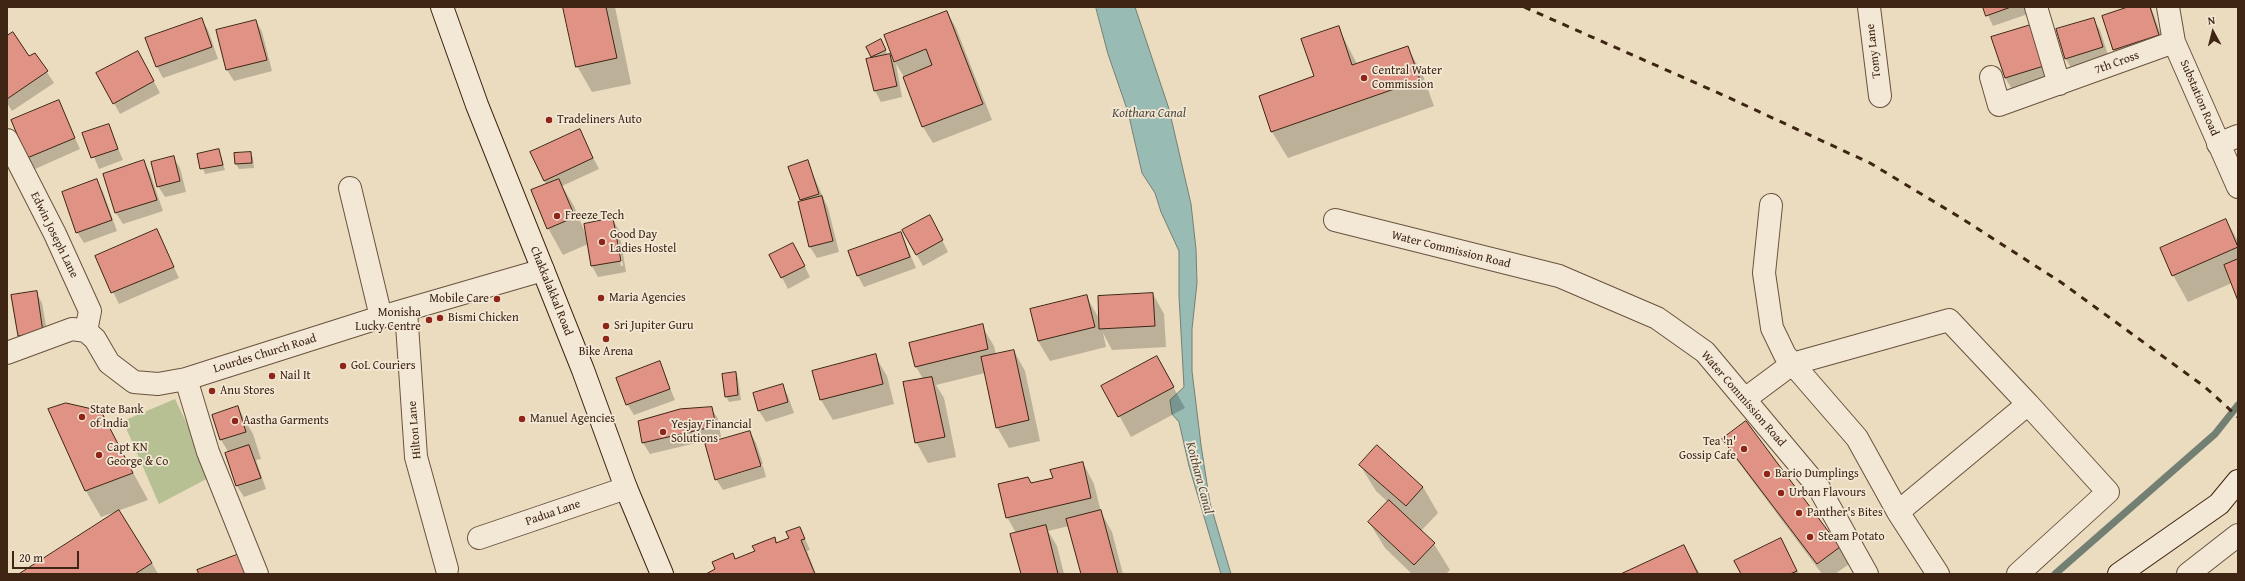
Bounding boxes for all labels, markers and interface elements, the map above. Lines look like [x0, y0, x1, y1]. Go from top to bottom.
north arrow [2193, 12, 2233, 52]
text: N [2207, 12, 2216, 28]
street label: Tomy Lane [1864, 23, 1884, 79]
street label: 7th Cross [2093, 48, 2141, 78]
street label: Substation Road [2176, 58, 2222, 138]
place label: Central Water Commission [1372, 64, 1442, 92]
marker: Central Water Commission [1359, 73, 1369, 83]
water label: Koithara Canal [1112, 106, 1186, 122]
place label: Tradeliners Auto [557, 113, 642, 127]
marker: Tradeliners Auto [544, 115, 554, 125]
street label: Edwin Joseph Lane [27, 190, 81, 280]
place label: Freeze Tech [565, 209, 624, 223]
marker: Freeze Tech [552, 211, 562, 221]
place label: Good Day Ladies Hostel [610, 228, 676, 256]
street label: Water Commission Road [1390, 228, 1512, 272]
marker: Good Day Ladies Hostel [597, 237, 607, 247]
street label: Chakkalakkal Road [527, 244, 575, 338]
place label: Maria Agencies [609, 291, 686, 305]
place label: Mobile Care [429, 292, 489, 306]
marker: Maria Agencies [596, 293, 606, 303]
marker: Mobile Care [492, 294, 502, 304]
place label: Monisha Lucky Centre [355, 306, 421, 334]
place label: Bismi Chicken [448, 311, 519, 325]
marker: Bismi Chicken [435, 313, 445, 323]
marker: Monisha Lucky Centre [424, 315, 434, 325]
place label: Sri Jupiter Guru [614, 319, 693, 333]
marker: Sri Jupiter Guru [601, 321, 611, 331]
street label: Lourdes Church Road [212, 331, 318, 377]
marker: Bike Arena [601, 334, 611, 344]
place label: Bike Arena [579, 345, 633, 359]
street label: Water Commission Road [1698, 348, 1788, 450]
place label: GoL Couriers [351, 359, 415, 373]
marker: GoL Couriers [338, 361, 348, 371]
place label: Nail It [280, 369, 311, 383]
marker: Nail It [267, 371, 277, 381]
place label: Anu Stores [220, 384, 275, 398]
marker: Anu Stores [207, 386, 217, 396]
street label: Hilton Lane [405, 400, 425, 460]
place label: State Bank of India [90, 403, 144, 431]
marker: State Bank of India [77, 412, 87, 422]
place label: Manuel Agencies [530, 412, 615, 426]
place label: Aastha Garments [243, 414, 329, 428]
marker: Manuel Agencies [517, 414, 527, 424]
marker: Aastha Garments [230, 416, 240, 426]
place label: Yesjay Financial Solutions [671, 418, 752, 446]
marker: Yesjay Financial Solutions [658, 427, 668, 437]
place label: Tea 'n' Gossip Cafe [1679, 435, 1736, 463]
water label: Koithara Canal [1182, 440, 1216, 516]
place label: Capt KN George & Co [107, 441, 168, 469]
marker: Tea 'n' Gossip Cafe [1739, 444, 1749, 454]
marker: Capt KN George & Co [94, 450, 104, 460]
place label: Bario Dumplings [1775, 467, 1859, 481]
marker: Bario Dumplings [1762, 469, 1772, 479]
place label: Urban Flavours [1789, 486, 1866, 500]
marker: Urban Flavours [1776, 488, 1786, 498]
street label: Padua Lane [524, 497, 582, 529]
place label: Panther's Bites [1807, 506, 1883, 520]
marker: Panther's Bites [1794, 508, 1804, 518]
place label: Steam Potato [1818, 530, 1885, 544]
marker: Steam Potato [1805, 532, 1815, 542]
scale bar [14, 543, 81, 569]
text: 20 m [19, 549, 43, 566]

